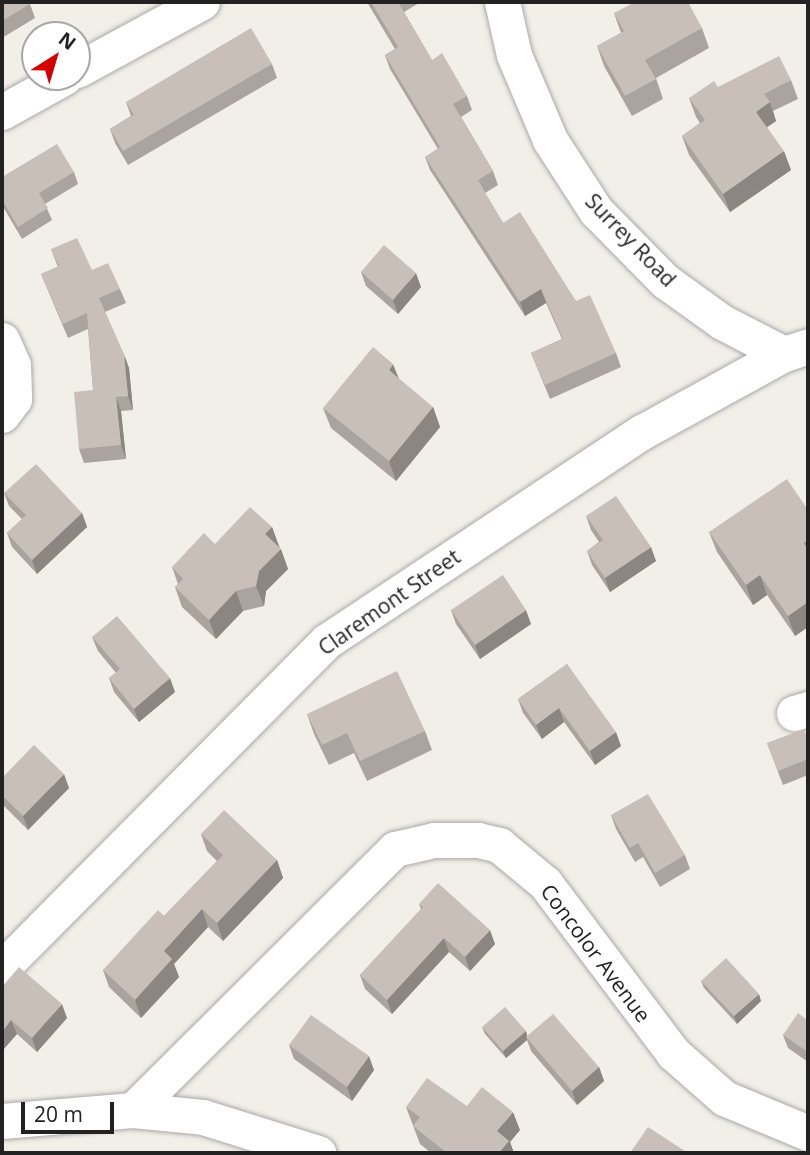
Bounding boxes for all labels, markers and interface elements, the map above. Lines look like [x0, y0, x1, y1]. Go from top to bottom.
north arrow [21, 21, 91, 91]
text: N [53, 26, 81, 56]
street label: Surrey Road [580, 188, 682, 292]
street label: Claremont Street [313, 544, 465, 660]
street label: Concolor Avenue [536, 879, 656, 1027]
scale bar [24, 1088, 117, 1132]
text: 20 m [34, 1100, 83, 1128]

